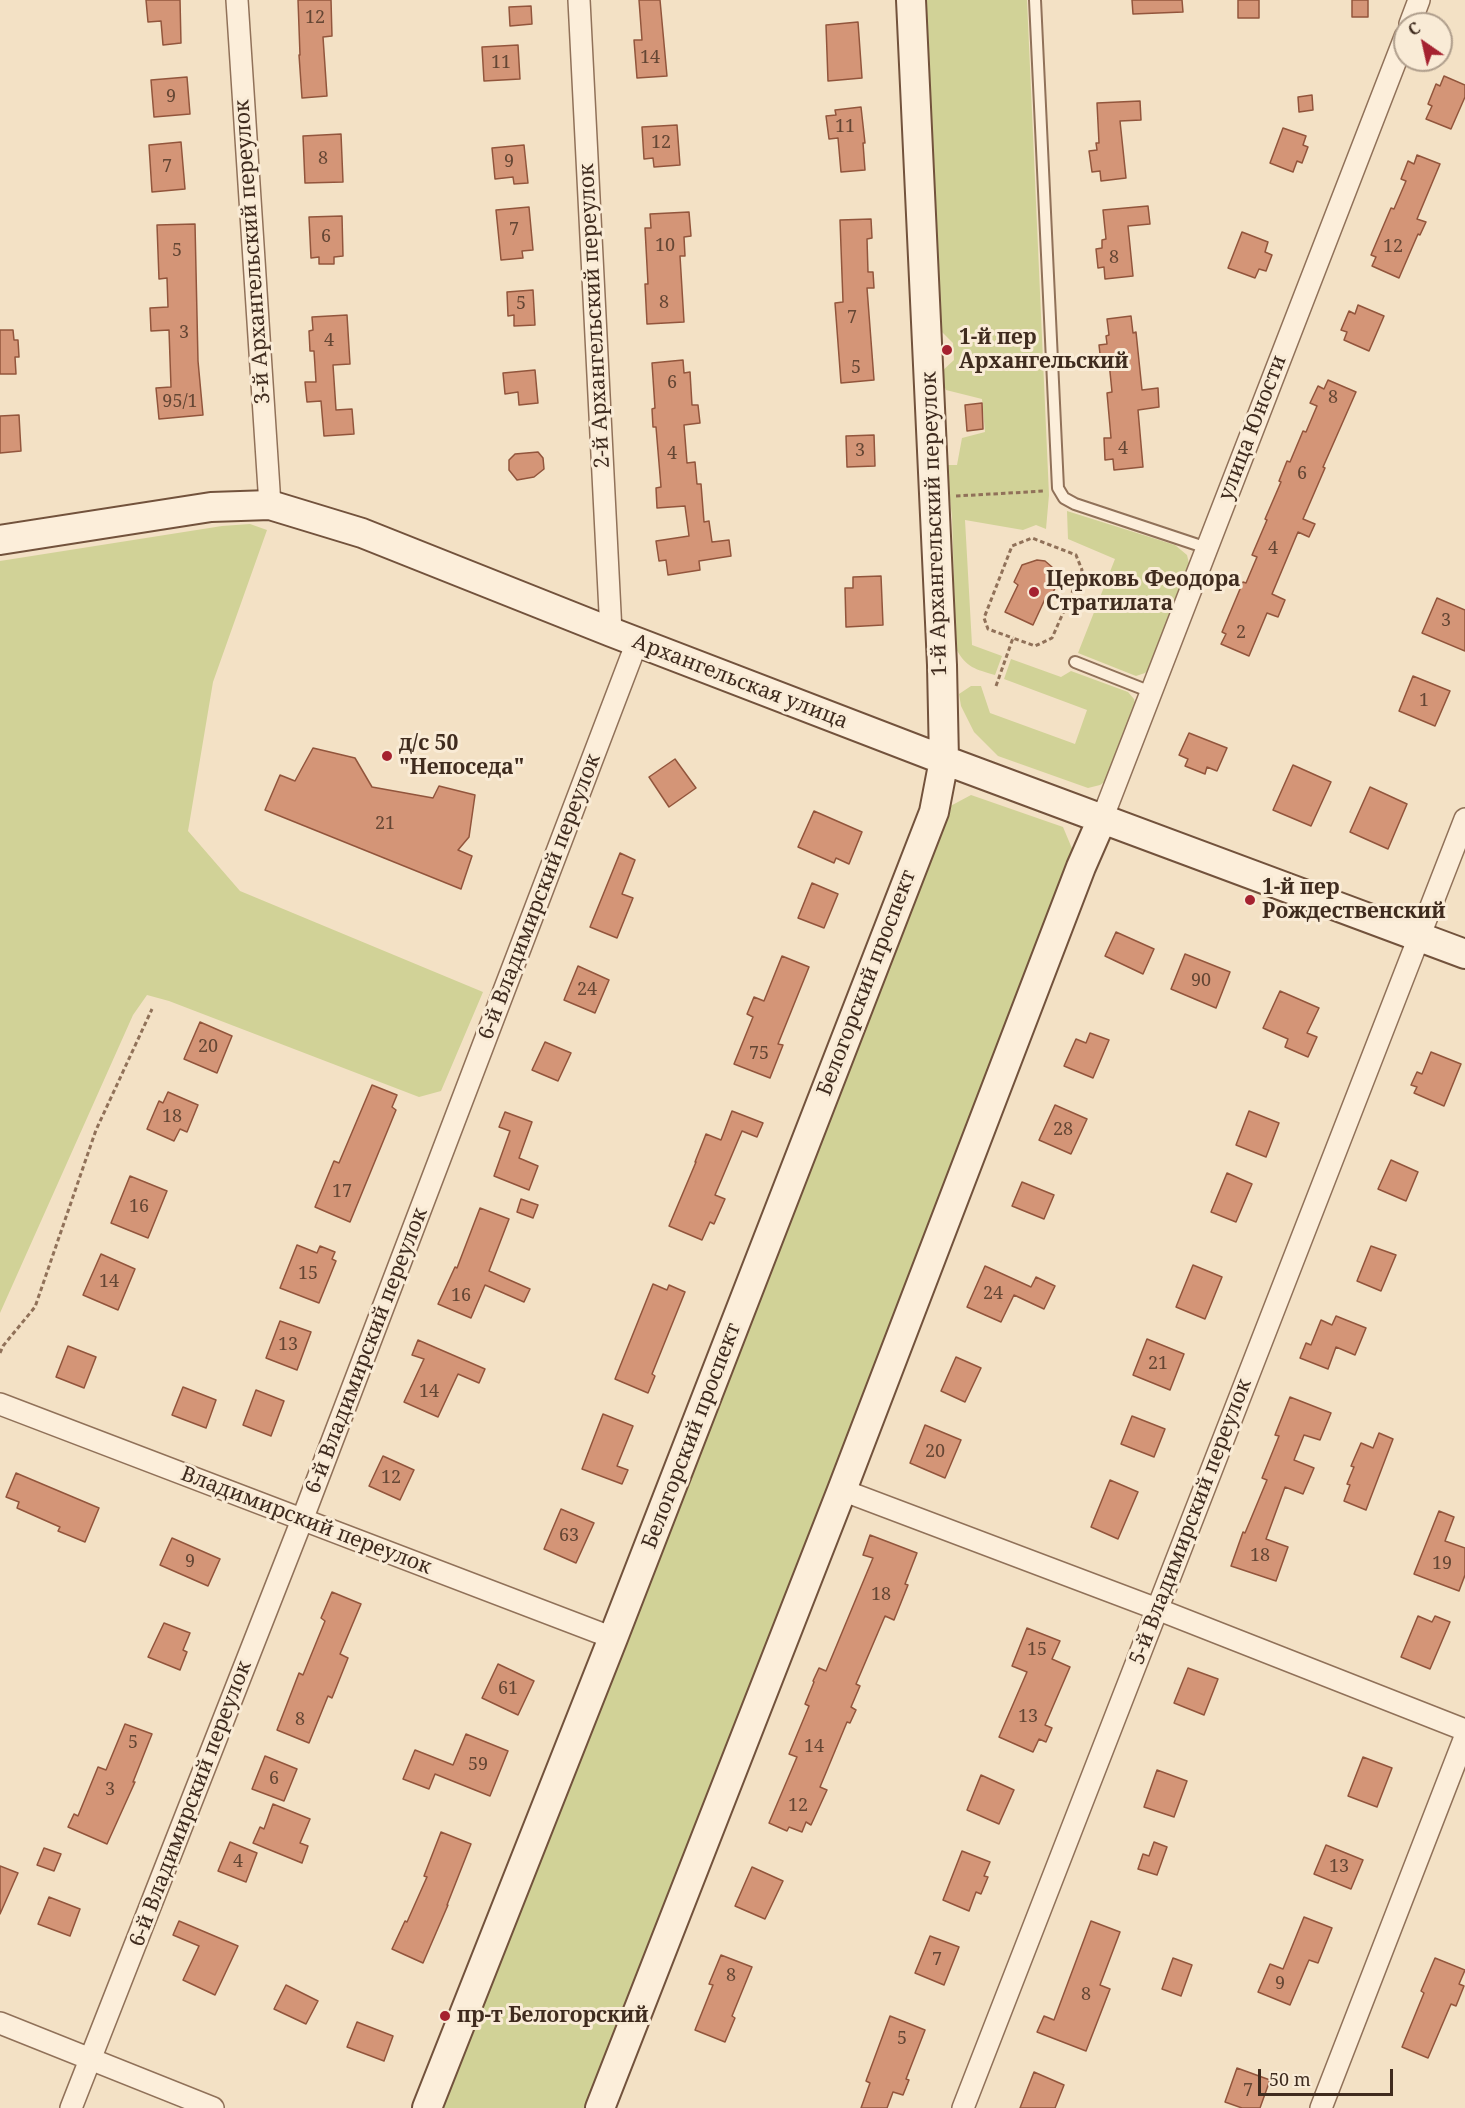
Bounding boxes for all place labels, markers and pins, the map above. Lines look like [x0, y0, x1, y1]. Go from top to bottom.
place label: 1-й пер Архангельский [959, 325, 1129, 375]
marker: 1-й пер Архангельский [940, 343, 954, 357]
place label: Церковь Феодора Стратилата [1046, 567, 1241, 617]
marker: Церковь Феодора Стратилата [1027, 585, 1041, 599]
place label: д/с 50 "Непоседа" [399, 731, 524, 781]
marker: д/с 50 "Непоседа" [380, 749, 394, 763]
place label: 1-й пер Рождественский [1262, 875, 1446, 925]
marker: 1-й пер Рождественский [1243, 893, 1257, 907]
place label: пр-т Белогорский [457, 2003, 649, 2029]
marker: пр-т Белогорский [438, 2009, 452, 2023]

